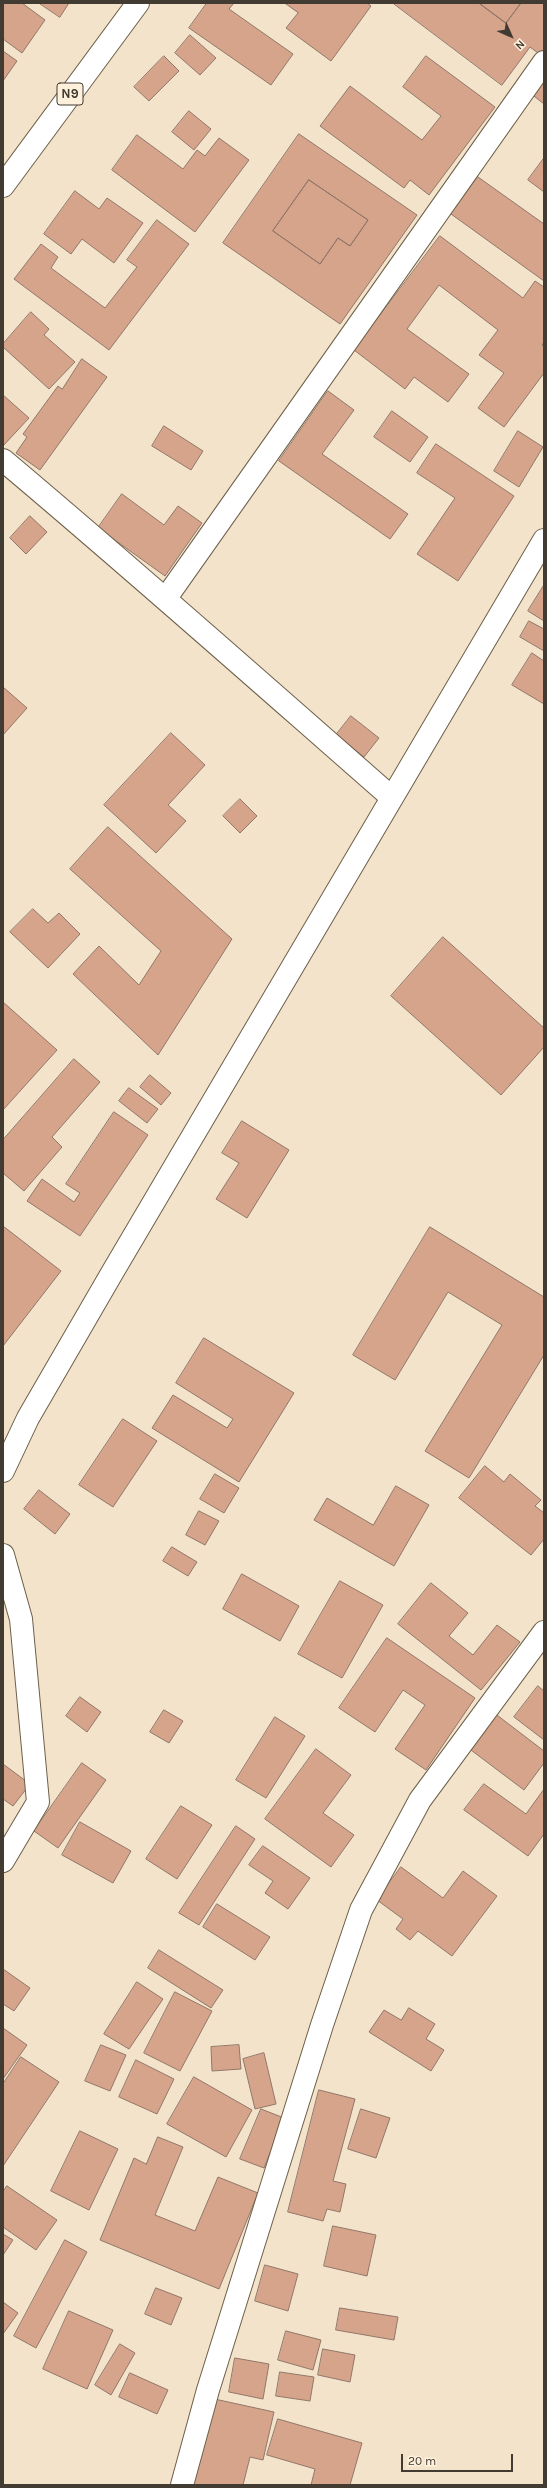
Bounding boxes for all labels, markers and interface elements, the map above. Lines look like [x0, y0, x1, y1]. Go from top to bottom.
north arrow [491, 16, 531, 56]
text: N [512, 37, 527, 52]
road number: N9 [57, 83, 83, 105]
scale bar [403, 2446, 515, 2472]
text: 20 m [408, 2454, 436, 2468]

